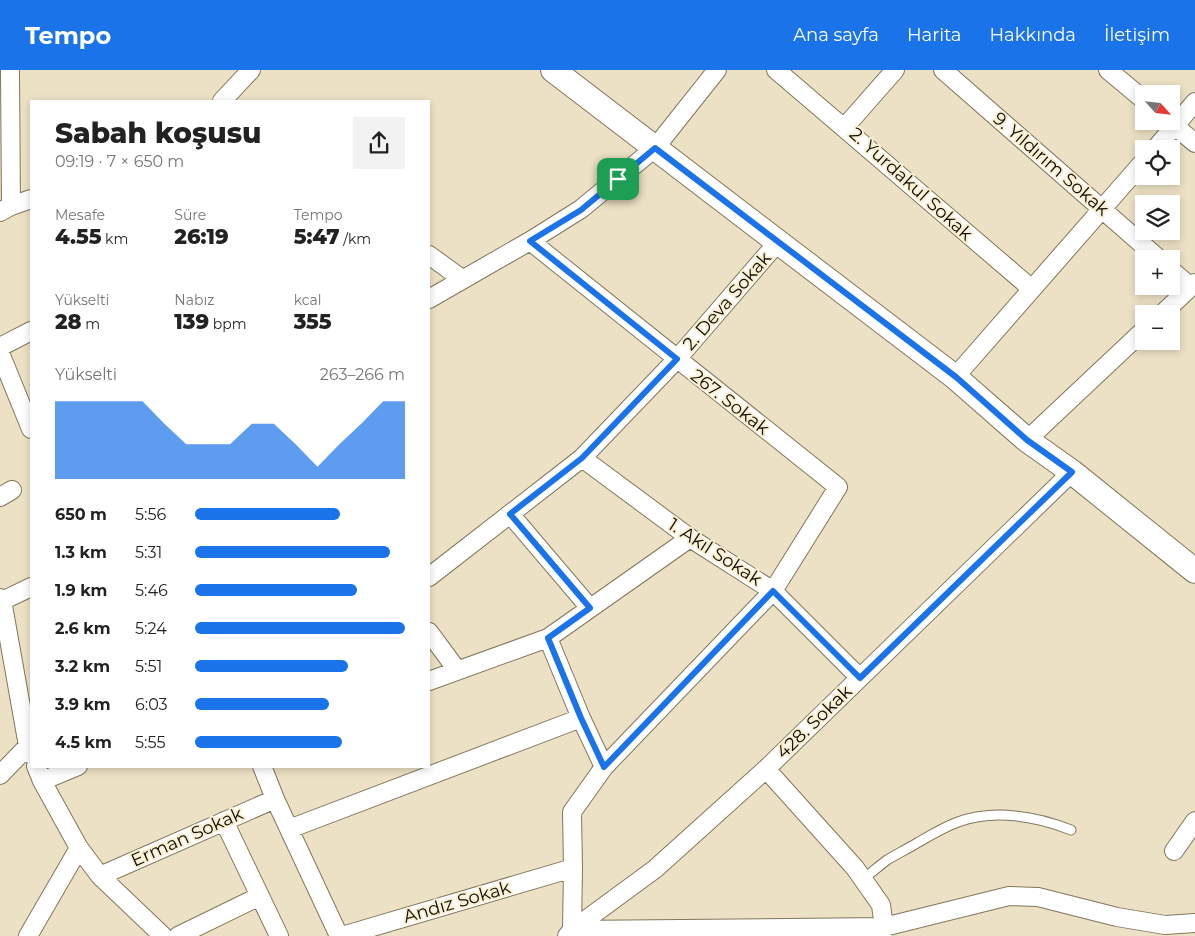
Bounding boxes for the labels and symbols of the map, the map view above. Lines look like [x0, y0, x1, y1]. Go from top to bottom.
north arrow [1135, 85, 1180, 130]
street label: 9. Yıldırım Sokak [988, 108, 1114, 221]
street label: 2. Yurdakul Sokak [845, 123, 977, 245]
pin [597, 158, 639, 200]
street label: 2. Deva Sokak [678, 247, 776, 355]
street label: 267. Sokak [686, 365, 774, 440]
street label: 1. Akıl Sokak [664, 514, 766, 591]
street label: 428. Sokak [772, 680, 857, 763]
street label: Erman Sokak [128, 802, 247, 871]
street label: Andız Sokak [401, 876, 513, 928]

